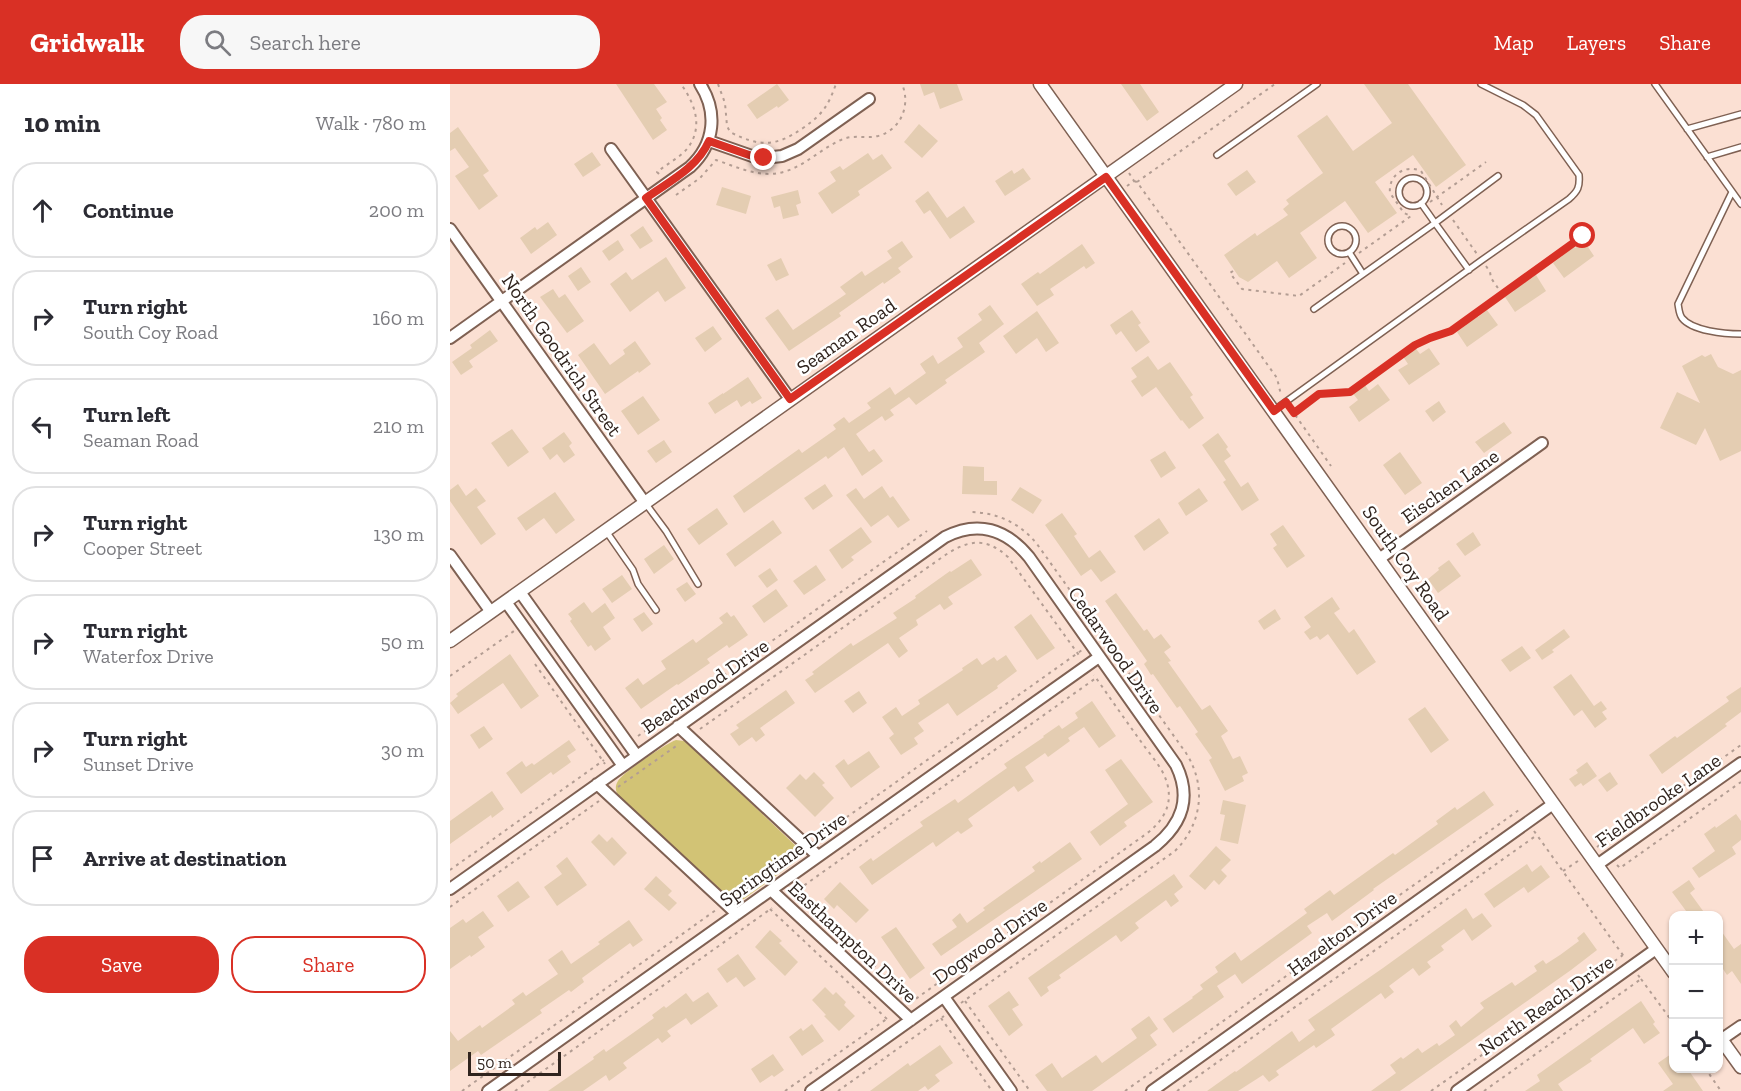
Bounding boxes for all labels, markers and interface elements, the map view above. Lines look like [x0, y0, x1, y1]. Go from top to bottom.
search box [180, 15, 600, 69]
text: Gridwalk [30, 26, 144, 59]
icon: search [201, 26, 234, 59]
text: Search here [249, 29, 361, 56]
text: Map [1494, 30, 1534, 55]
text: Layers [1567, 30, 1626, 55]
text: Share [1659, 30, 1711, 55]
text: 10 min [24, 107, 100, 139]
text: Walk · 780 m [316, 111, 426, 135]
route end [750, 144, 776, 170]
icon: ahead [26, 194, 59, 227]
text: Continue [83, 197, 174, 224]
text: 200 m [369, 198, 424, 222]
route start [1569, 222, 1595, 248]
street label: North Goodrich Street [497, 269, 627, 441]
text: Turn right [83, 293, 187, 320]
street label: Seaman Road [792, 293, 900, 379]
icon: right [26, 302, 59, 335]
text: 160 m [372, 306, 424, 330]
text: South Coy Road [83, 320, 218, 344]
text: Turn left [83, 401, 170, 428]
icon: left [26, 410, 59, 443]
text: 210 m [373, 414, 424, 438]
text: Seaman Road [83, 428, 199, 452]
street label: Eischen Lane [1397, 444, 1503, 528]
street label: South Coy Road [1357, 501, 1455, 625]
text: Turn right [83, 509, 187, 536]
icon: right [26, 518, 59, 551]
text: 130 m [373, 522, 424, 546]
text: Cooper Street [83, 536, 202, 560]
street label: Cedarwood Drive [1063, 582, 1169, 718]
text: Turn right [83, 617, 187, 644]
icon: right [26, 626, 59, 659]
text: 50 m [380, 630, 424, 654]
street label: Beachwood Drive [637, 633, 773, 739]
text: Waterfox Drive [83, 644, 214, 668]
text: Turn right [83, 725, 187, 752]
icon: right [26, 734, 59, 767]
text: 30 m [381, 738, 424, 762]
street label: Fieldbrooke Lane [1591, 748, 1725, 852]
text: Sunset Drive [83, 752, 194, 776]
street label: Springtime Drive [715, 806, 851, 912]
icon: arrive [26, 842, 59, 875]
text: Arrive at destination [83, 845, 286, 872]
street label: Easthampton Drive [784, 876, 922, 1008]
street label: Hazelton Drive [1283, 885, 1401, 981]
street label: Dogwood Drive [928, 893, 1052, 989]
map controls [1669, 911, 1723, 1073]
button: + [1669, 911, 1723, 965]
button: Save [24, 936, 219, 993]
button: Share [231, 936, 426, 993]
street label: North Reach Drive [1474, 950, 1618, 1060]
button: − [1669, 965, 1723, 1019]
button: locate [1669, 1019, 1723, 1073]
scale bar [468, 1049, 561, 1076]
text: 50 m [477, 1053, 512, 1072]

